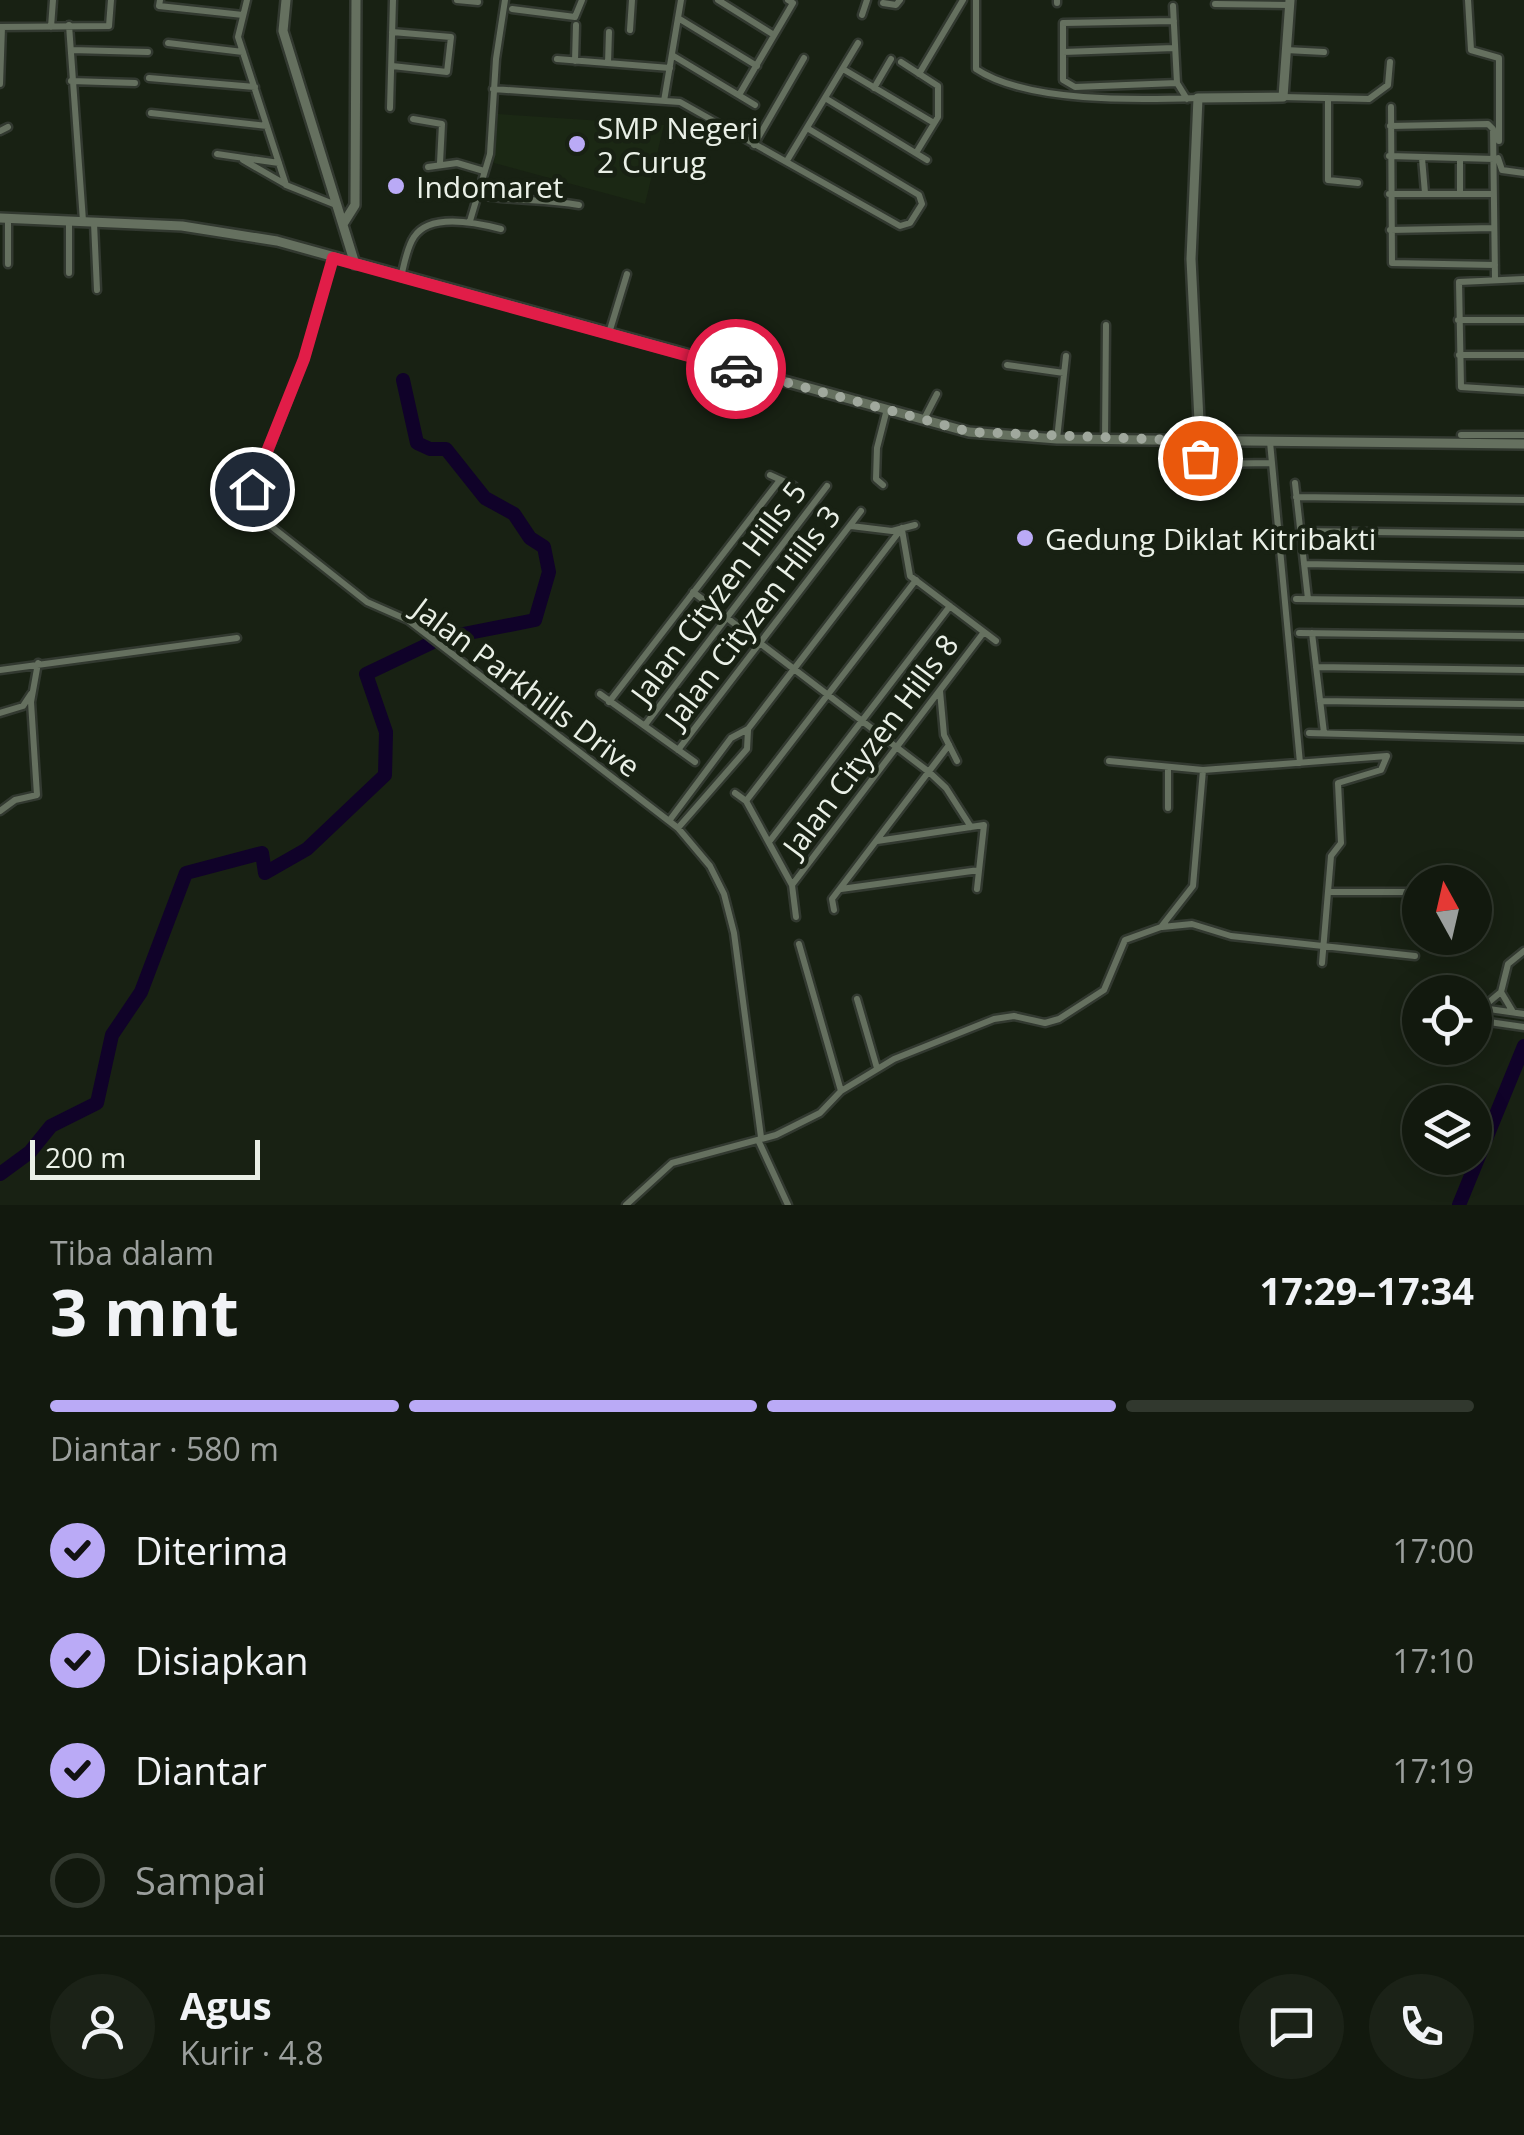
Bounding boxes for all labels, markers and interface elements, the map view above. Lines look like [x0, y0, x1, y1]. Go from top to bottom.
place label: SMP Negeri 2 Curug [597, 107, 759, 182]
marker: SMP Negeri 2 Curug [566, 133, 588, 155]
place label: Indomaret [416, 166, 563, 207]
marker: Indomaret [385, 175, 407, 197]
courier [686, 319, 786, 419]
icon: car [709, 342, 764, 397]
pin [1158, 416, 1243, 501]
icon: bag [1173, 431, 1228, 486]
pin [210, 447, 295, 532]
icon: home [225, 462, 280, 517]
street label: Jalan Cityzen Hills 5 [619, 472, 815, 714]
street label: Jalan Cityzen Hills 3 [653, 496, 849, 738]
place label: Gedung Diklat Kitribakti [1045, 518, 1376, 559]
marker: Gedung Diklat Kitribakti [1014, 527, 1036, 549]
street label: Jalan Parkhills Drive [403, 586, 649, 786]
street label: Jalan Cityzen Hills 8 [771, 625, 967, 867]
north arrow [1402, 865, 1492, 955]
map controls [1402, 865, 1492, 1175]
button: locate [1402, 975, 1492, 1065]
button: layers [1402, 1085, 1492, 1175]
scale bar [30, 1135, 260, 1180]
text: 200 m [45, 1138, 126, 1176]
text: Tiba dalam [50, 1231, 214, 1274]
text: 17:29–17:34 [1260, 1264, 1474, 1316]
text: 3 mnt [50, 1267, 239, 1355]
text: Diantar · 580 m [50, 1427, 279, 1470]
icon: check [50, 1523, 105, 1578]
text: Diterima [135, 1524, 288, 1576]
text: 17:00 [1392, 1529, 1474, 1572]
icon: check [50, 1633, 105, 1688]
text: Disiapkan [135, 1634, 309, 1686]
text: 17:10 [1392, 1639, 1474, 1682]
icon: check [50, 1743, 105, 1798]
text: Diantar [135, 1744, 267, 1796]
text: 17:19 [1392, 1749, 1474, 1792]
text: Sampai [135, 1854, 266, 1906]
button: person [50, 1974, 155, 2079]
button: chat [1239, 1974, 1344, 2079]
button: phone [1369, 1974, 1474, 2079]
text: Agus [180, 1979, 272, 2031]
text: Kurir · 4.8 [180, 2031, 323, 2074]

